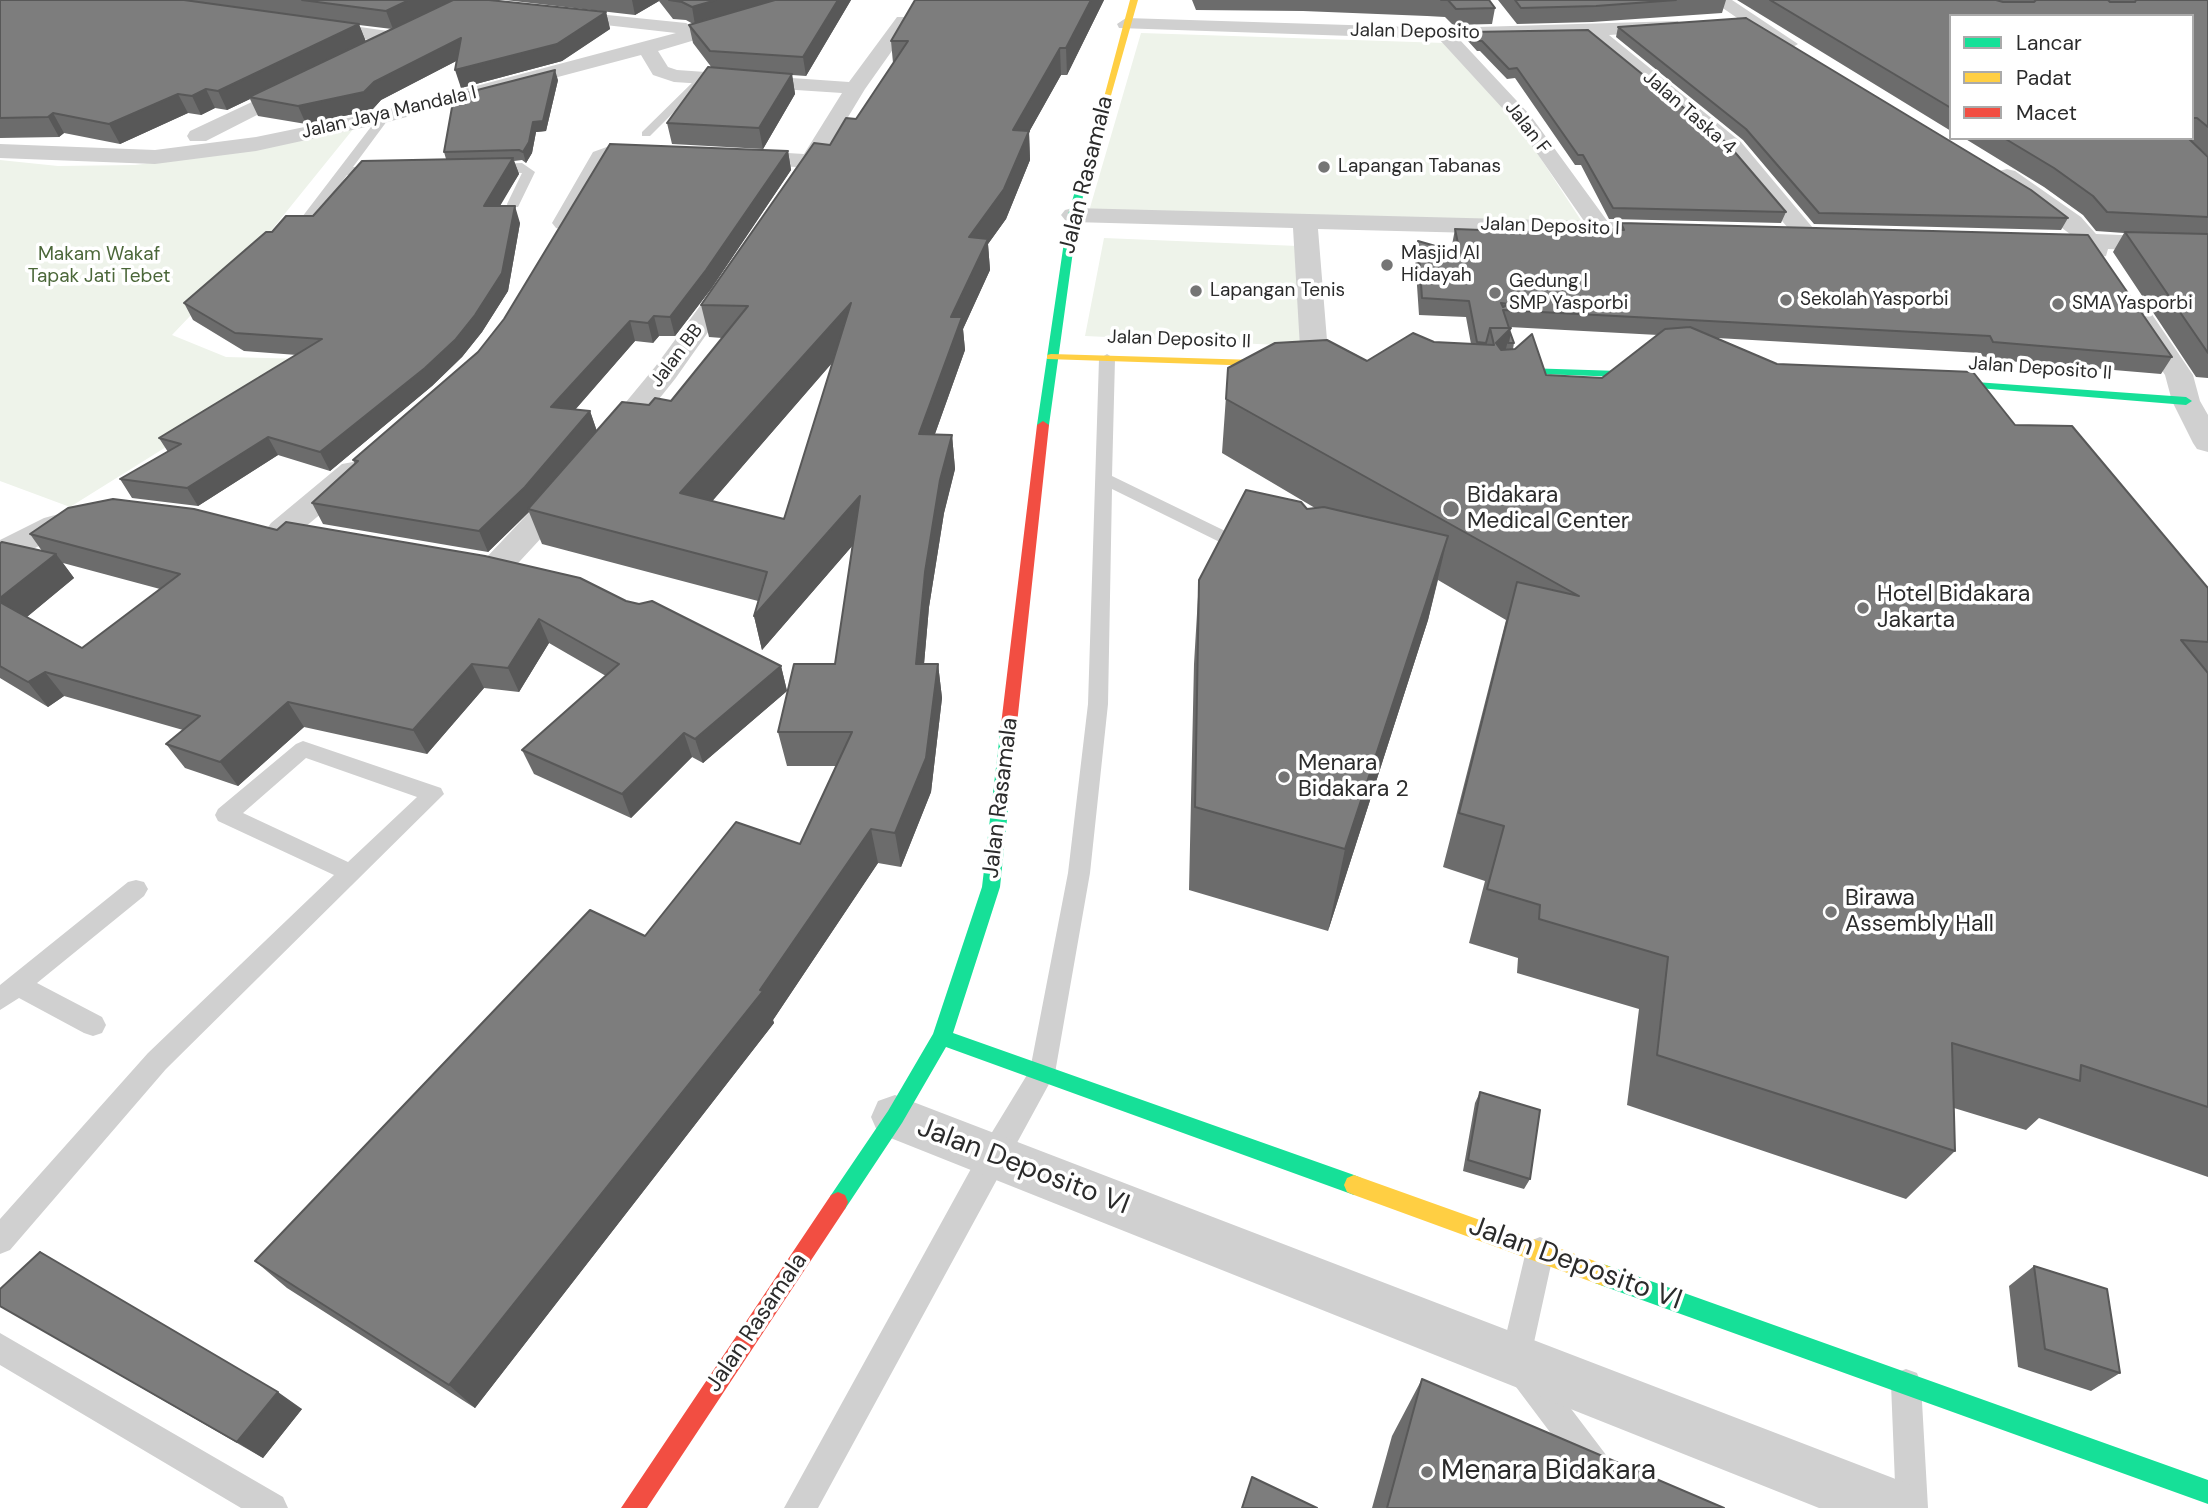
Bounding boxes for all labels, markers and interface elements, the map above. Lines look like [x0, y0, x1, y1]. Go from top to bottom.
legend [1949, 14, 2194, 140]
street label: Jalan Deposito [1350, 19, 1480, 45]
text: Lancar [2016, 29, 2082, 57]
text: Padat [2016, 64, 2072, 92]
street label: Jalan Taska 4 [1638, 66, 1740, 160]
street label: Jalan Jaya Mandala I [299, 82, 479, 144]
street label: Jalan Rasamala [1054, 93, 1120, 257]
street label: Jalan F [1499, 97, 1555, 159]
text: Macet [2016, 99, 2077, 127]
place label: Lapangan Tabanas [1338, 156, 1501, 178]
marker: Lapangan Tabanas [1316, 159, 1332, 175]
street label: Jalan Deposito I [1480, 213, 1620, 241]
place label: Masjid Al Hidayah [1401, 243, 1480, 287]
park label: Makam Wakaf Tapak Jati Tebet [28, 244, 170, 288]
marker: Masjid Al Hidayah [1379, 257, 1395, 273]
place label: Gedung I SMP Yasporbi [1509, 271, 1628, 315]
place label: Lapangan Tenis [1210, 280, 1345, 302]
marker: Lapangan Tenis [1188, 283, 1204, 299]
marker: Gedung I SMP Yasporbi [1487, 285, 1503, 301]
place label: Sekolah Yasporbi [1800, 289, 1949, 311]
marker: Sekolah Yasporbi [1778, 292, 1794, 308]
place label: SMA Yasporbi [2072, 293, 2193, 315]
marker: SMA Yasporbi [2050, 296, 2066, 312]
street label: Jalan BB [646, 320, 708, 392]
street label: Jalan Deposito II [1107, 326, 1251, 354]
street label: Jalan Deposito II [1967, 353, 2113, 385]
place label: Bidakara Medical Center [1467, 482, 1629, 536]
marker: Bidakara Medical Center [1441, 499, 1461, 519]
place label: Hotel Bidakara Jakarta [1877, 581, 2030, 635]
marker: Hotel Bidakara Jakarta [1855, 600, 1871, 616]
street label: Jalan Rasamala [977, 716, 1025, 880]
place label: Menara Bidakara 2 [1298, 750, 1409, 804]
marker: Menara Bidakara 2 [1276, 769, 1292, 785]
place label: Birawa Assembly Hall [1845, 885, 1994, 939]
marker: Birawa Assembly Hall [1823, 904, 1839, 920]
street label: Jalan Deposito VI [912, 1111, 1134, 1223]
street label: Jalan Deposito VI [1464, 1210, 1686, 1318]
street label: Jalan Rasamala [700, 1248, 814, 1398]
place label: Menara Bidakara [1441, 1455, 1656, 1489]
marker: Menara Bidakara [1419, 1464, 1435, 1480]

